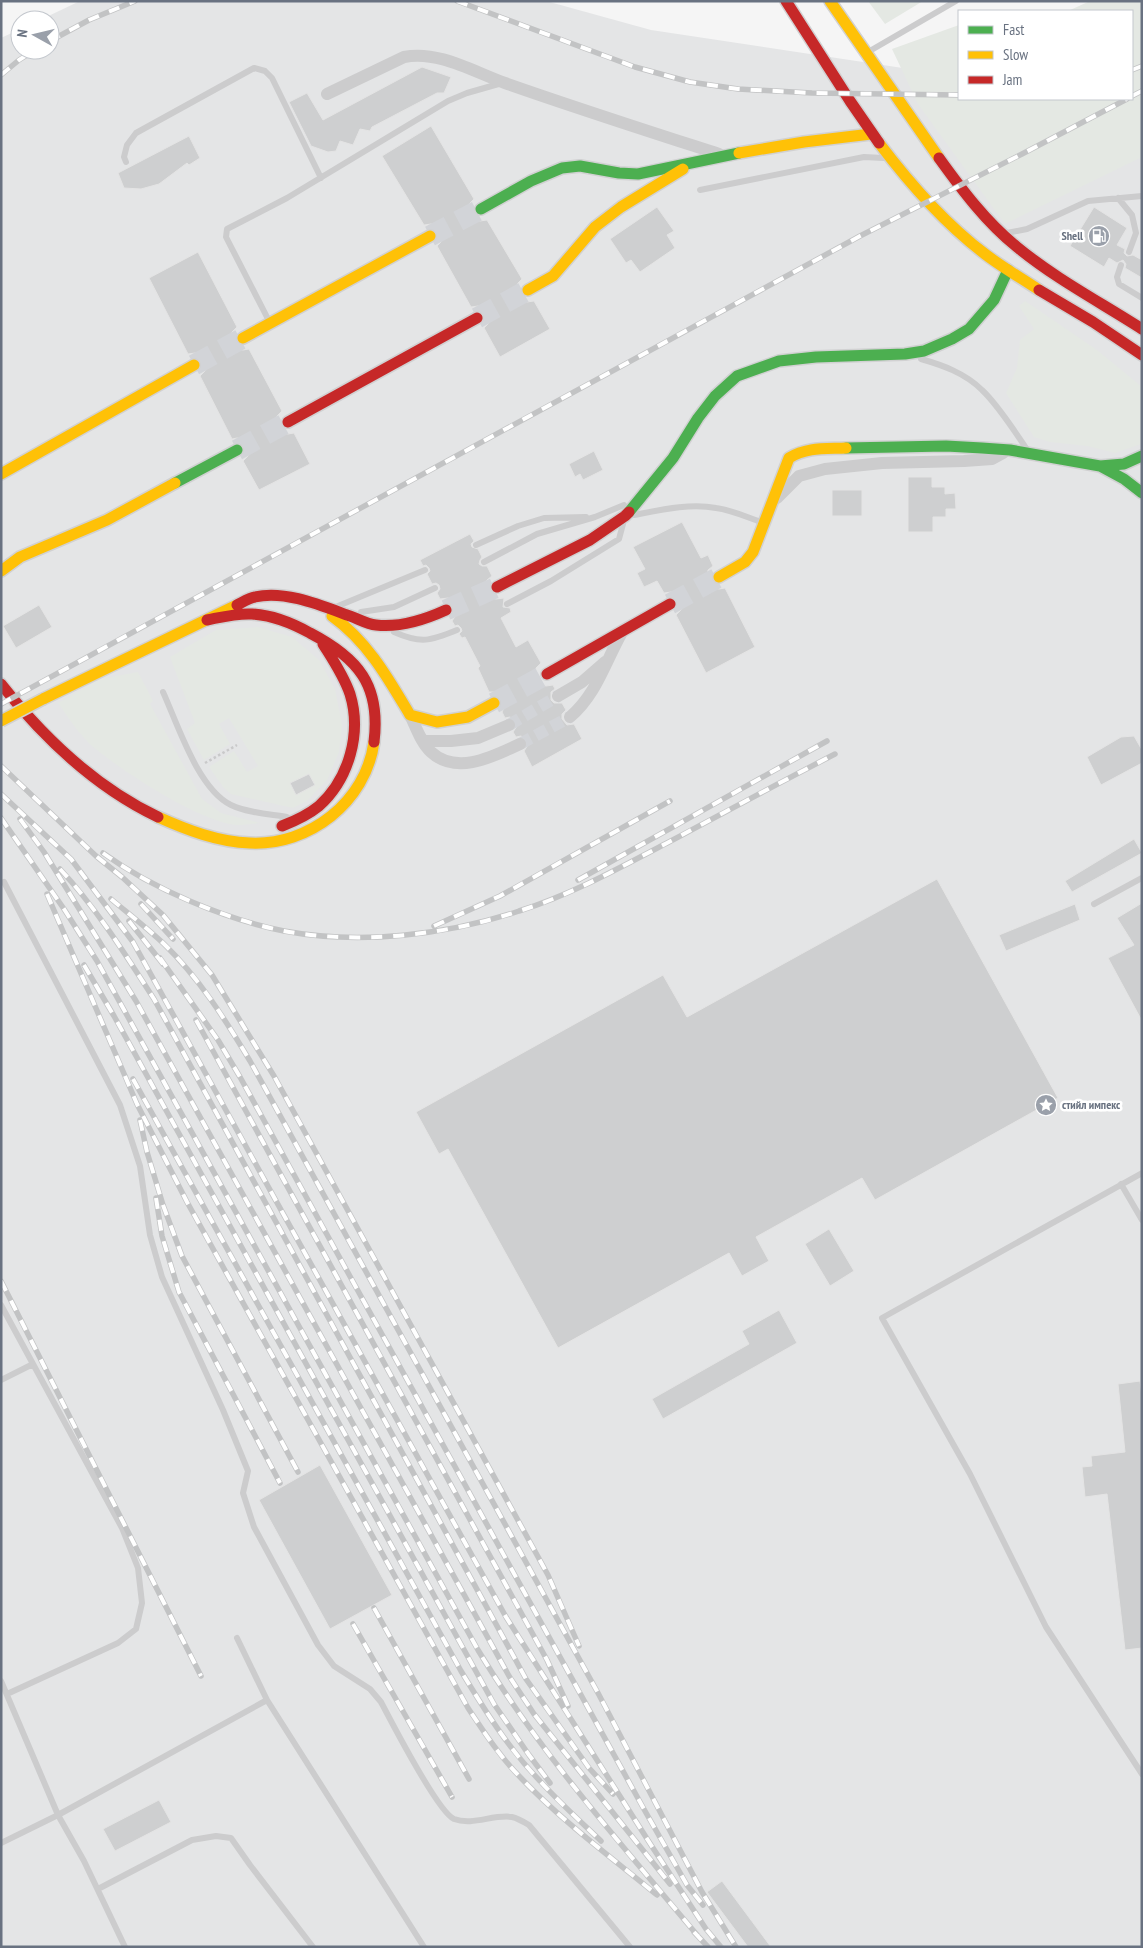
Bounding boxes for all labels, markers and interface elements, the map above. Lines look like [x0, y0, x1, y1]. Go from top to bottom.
north arrow [10, 10, 60, 60]
legend [958, 10, 1133, 100]
text: Fast [1003, 20, 1024, 39]
text: N [13, 28, 32, 38]
text: Slow [1003, 45, 1028, 64]
text: Jam [1002, 70, 1022, 89]
fuel station icon: Shell [1087, 224, 1111, 248]
place label: Shell [1061, 228, 1083, 243]
place icon: стийл импекс [1034, 1093, 1058, 1117]
place label: стийл импекс [1062, 1097, 1121, 1112]

